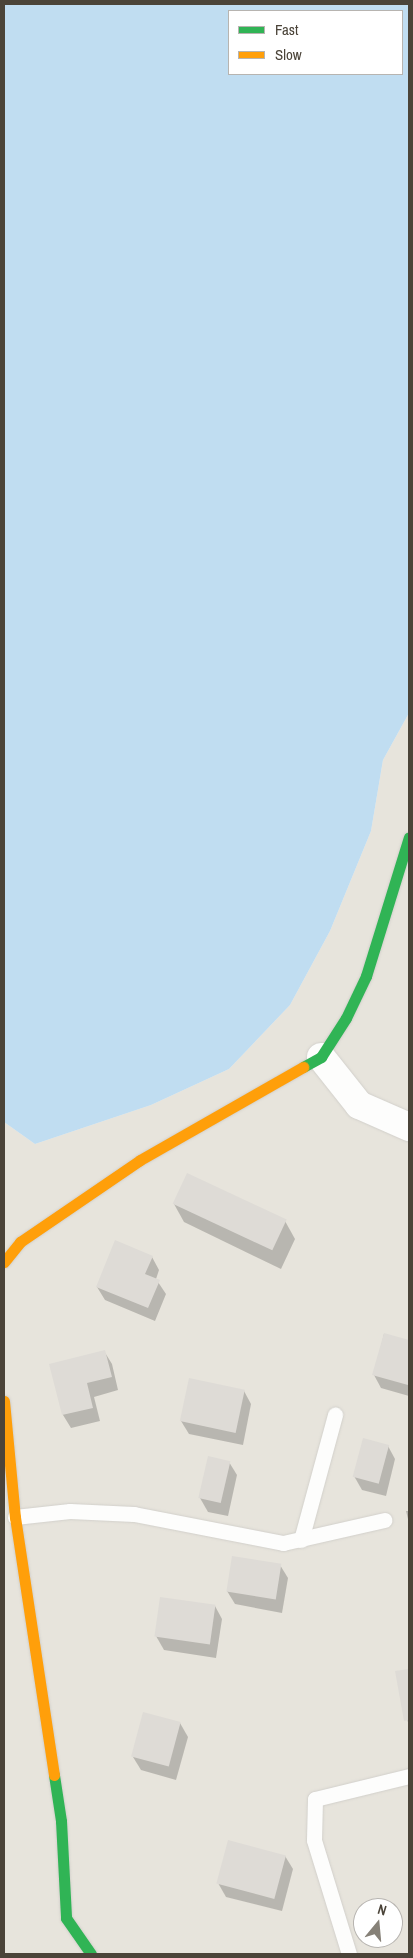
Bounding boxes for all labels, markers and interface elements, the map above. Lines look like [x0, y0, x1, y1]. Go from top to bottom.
legend [228, 10, 403, 75]
text: Fast [275, 19, 298, 40]
text: Slow [275, 44, 302, 65]
north arrow [353, 1898, 403, 1948]
text: N [375, 1900, 389, 1919]

